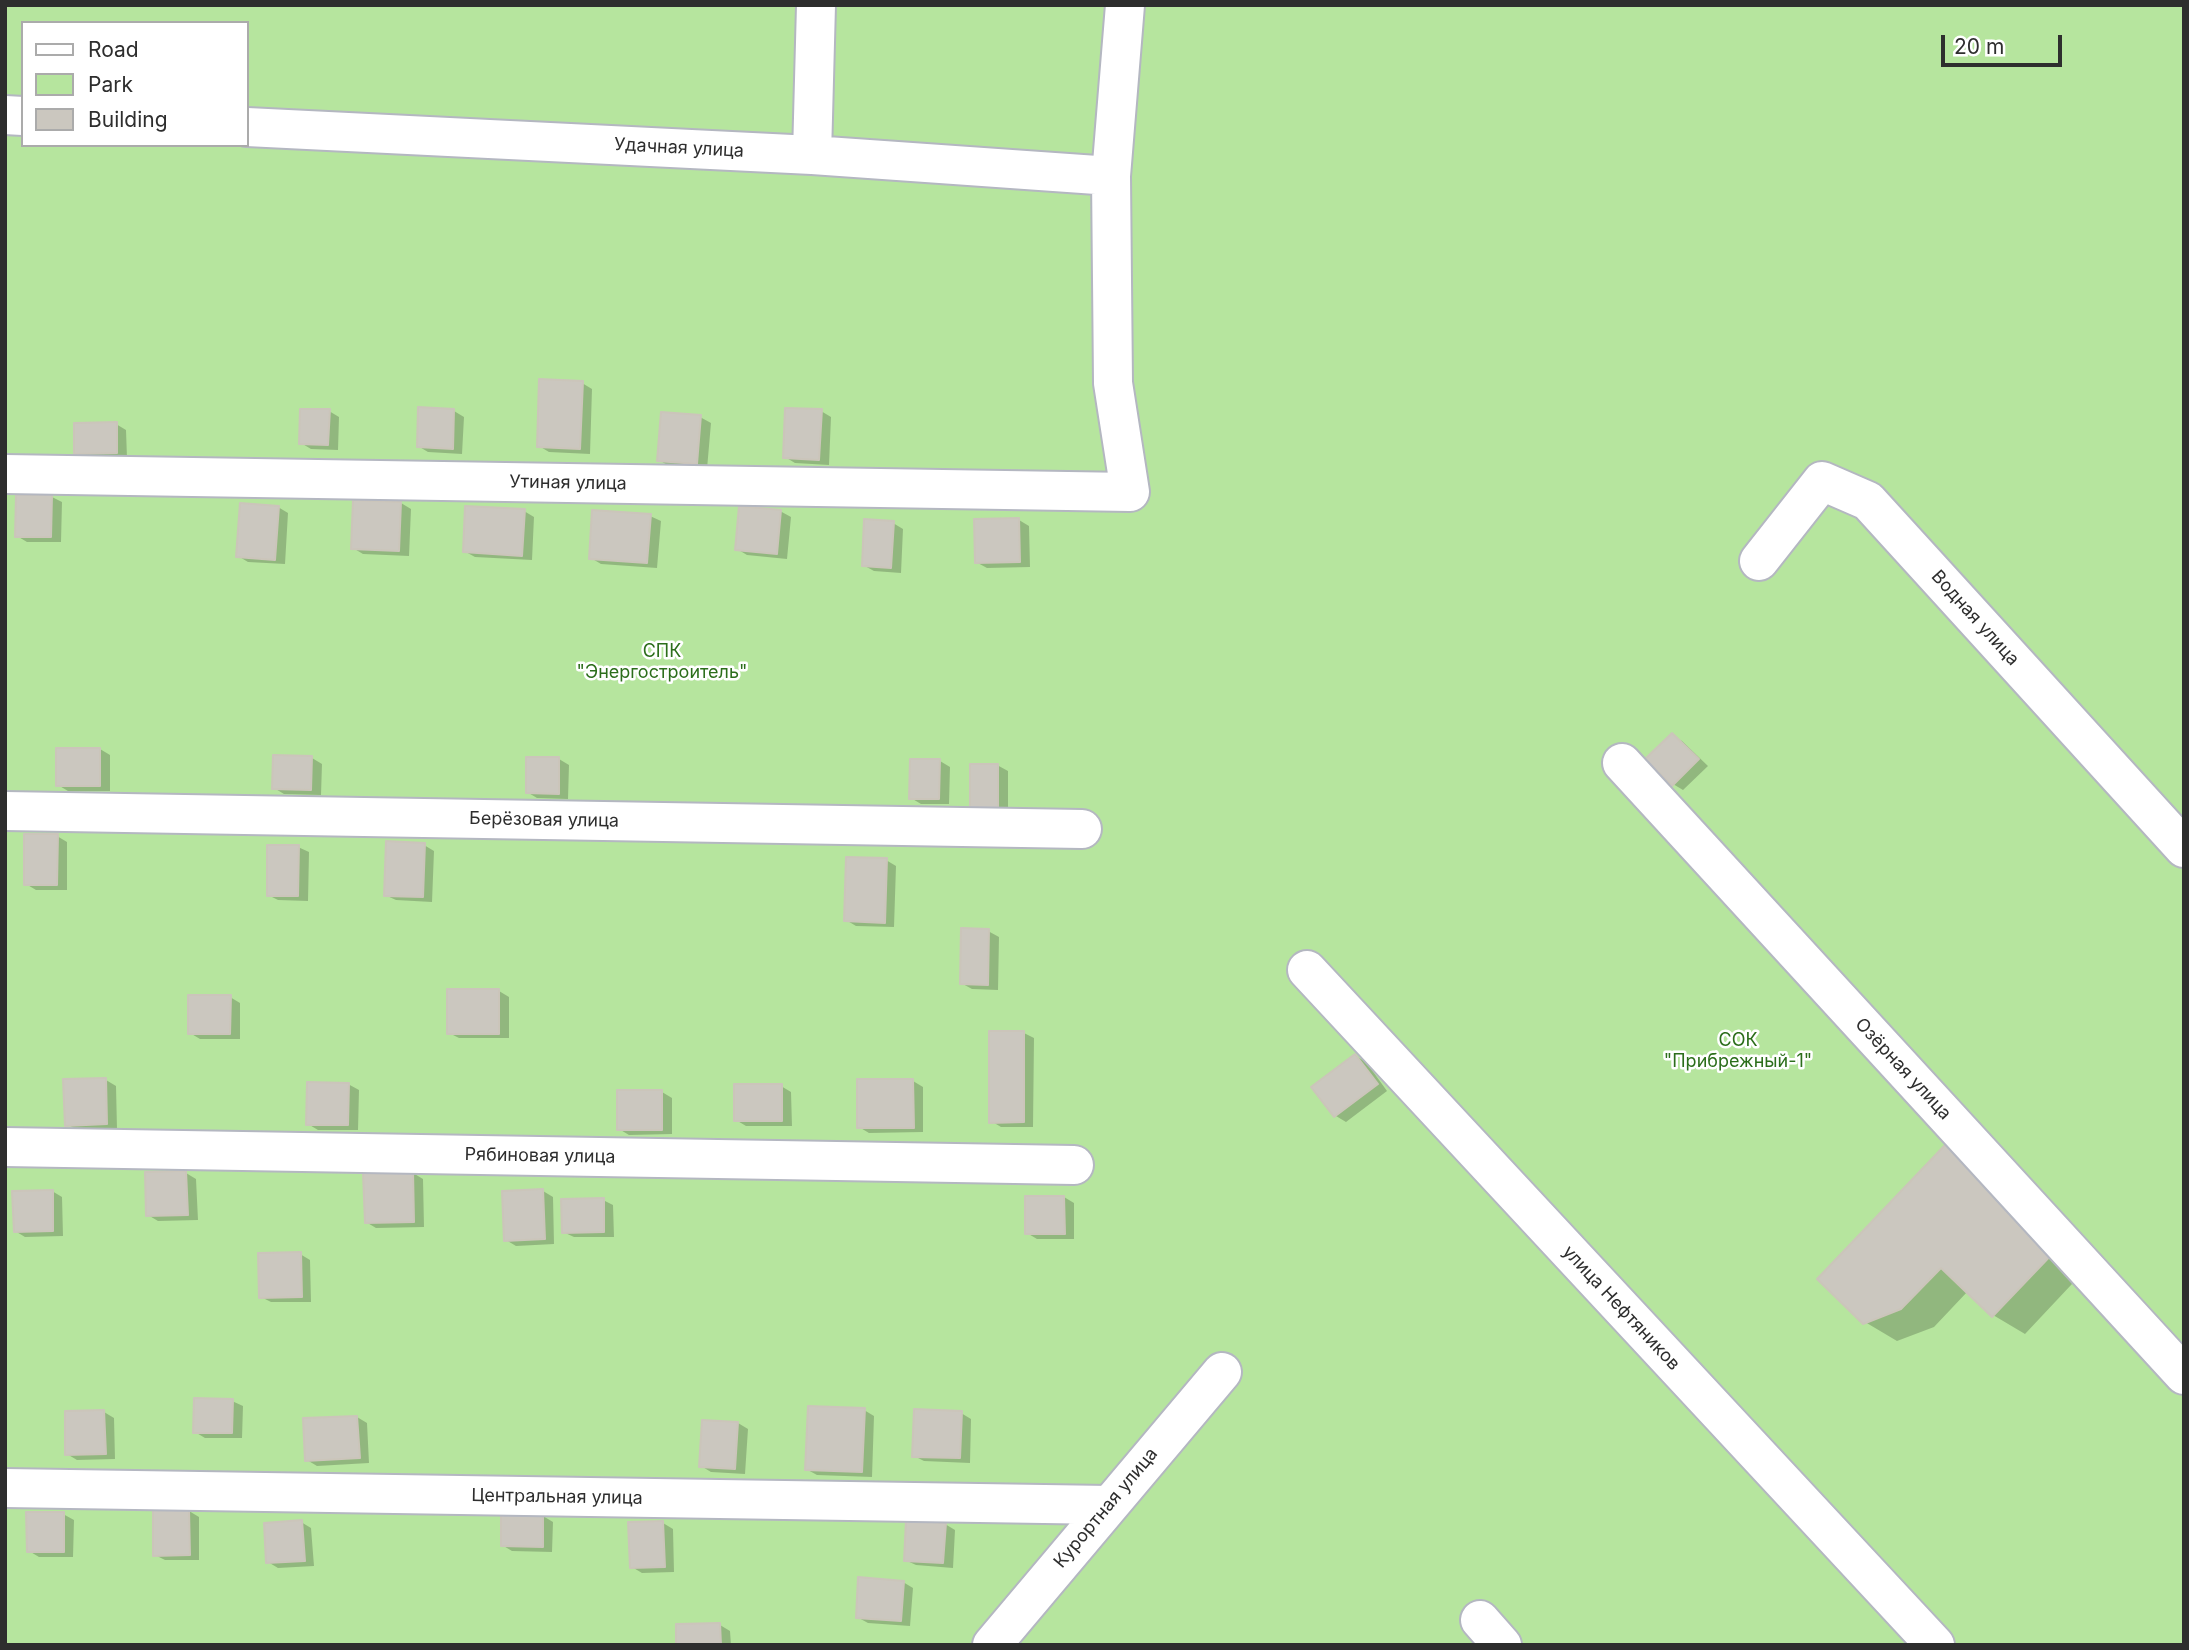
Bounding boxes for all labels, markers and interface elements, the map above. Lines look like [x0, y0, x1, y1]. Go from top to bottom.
legend [21, 21, 248, 147]
scale bar [1944, 21, 2065, 65]
text: 20 m [1954, 34, 2004, 59]
text: Road [88, 37, 139, 62]
text: Park [88, 72, 133, 97]
text: Building [88, 107, 168, 132]
street label: Удачная улица [613, 134, 745, 162]
street label: Утиная улица [509, 471, 627, 495]
street label: Водная улица [1927, 566, 2023, 670]
park label: СПК "Энергостроитель" [577, 641, 747, 684]
street label: Берёзовая улица [469, 808, 619, 832]
street label: Озёрная улица [1850, 1014, 1956, 1124]
park label: СОК "Прибрежный-1" [1664, 1030, 1812, 1072]
street label: Рябиновая улица [464, 1144, 616, 1168]
street label: улица Нефтяников [1558, 1241, 1684, 1375]
street label: Курортная улица [1050, 1444, 1162, 1572]
street label: Центральная улица [471, 1485, 643, 1509]

